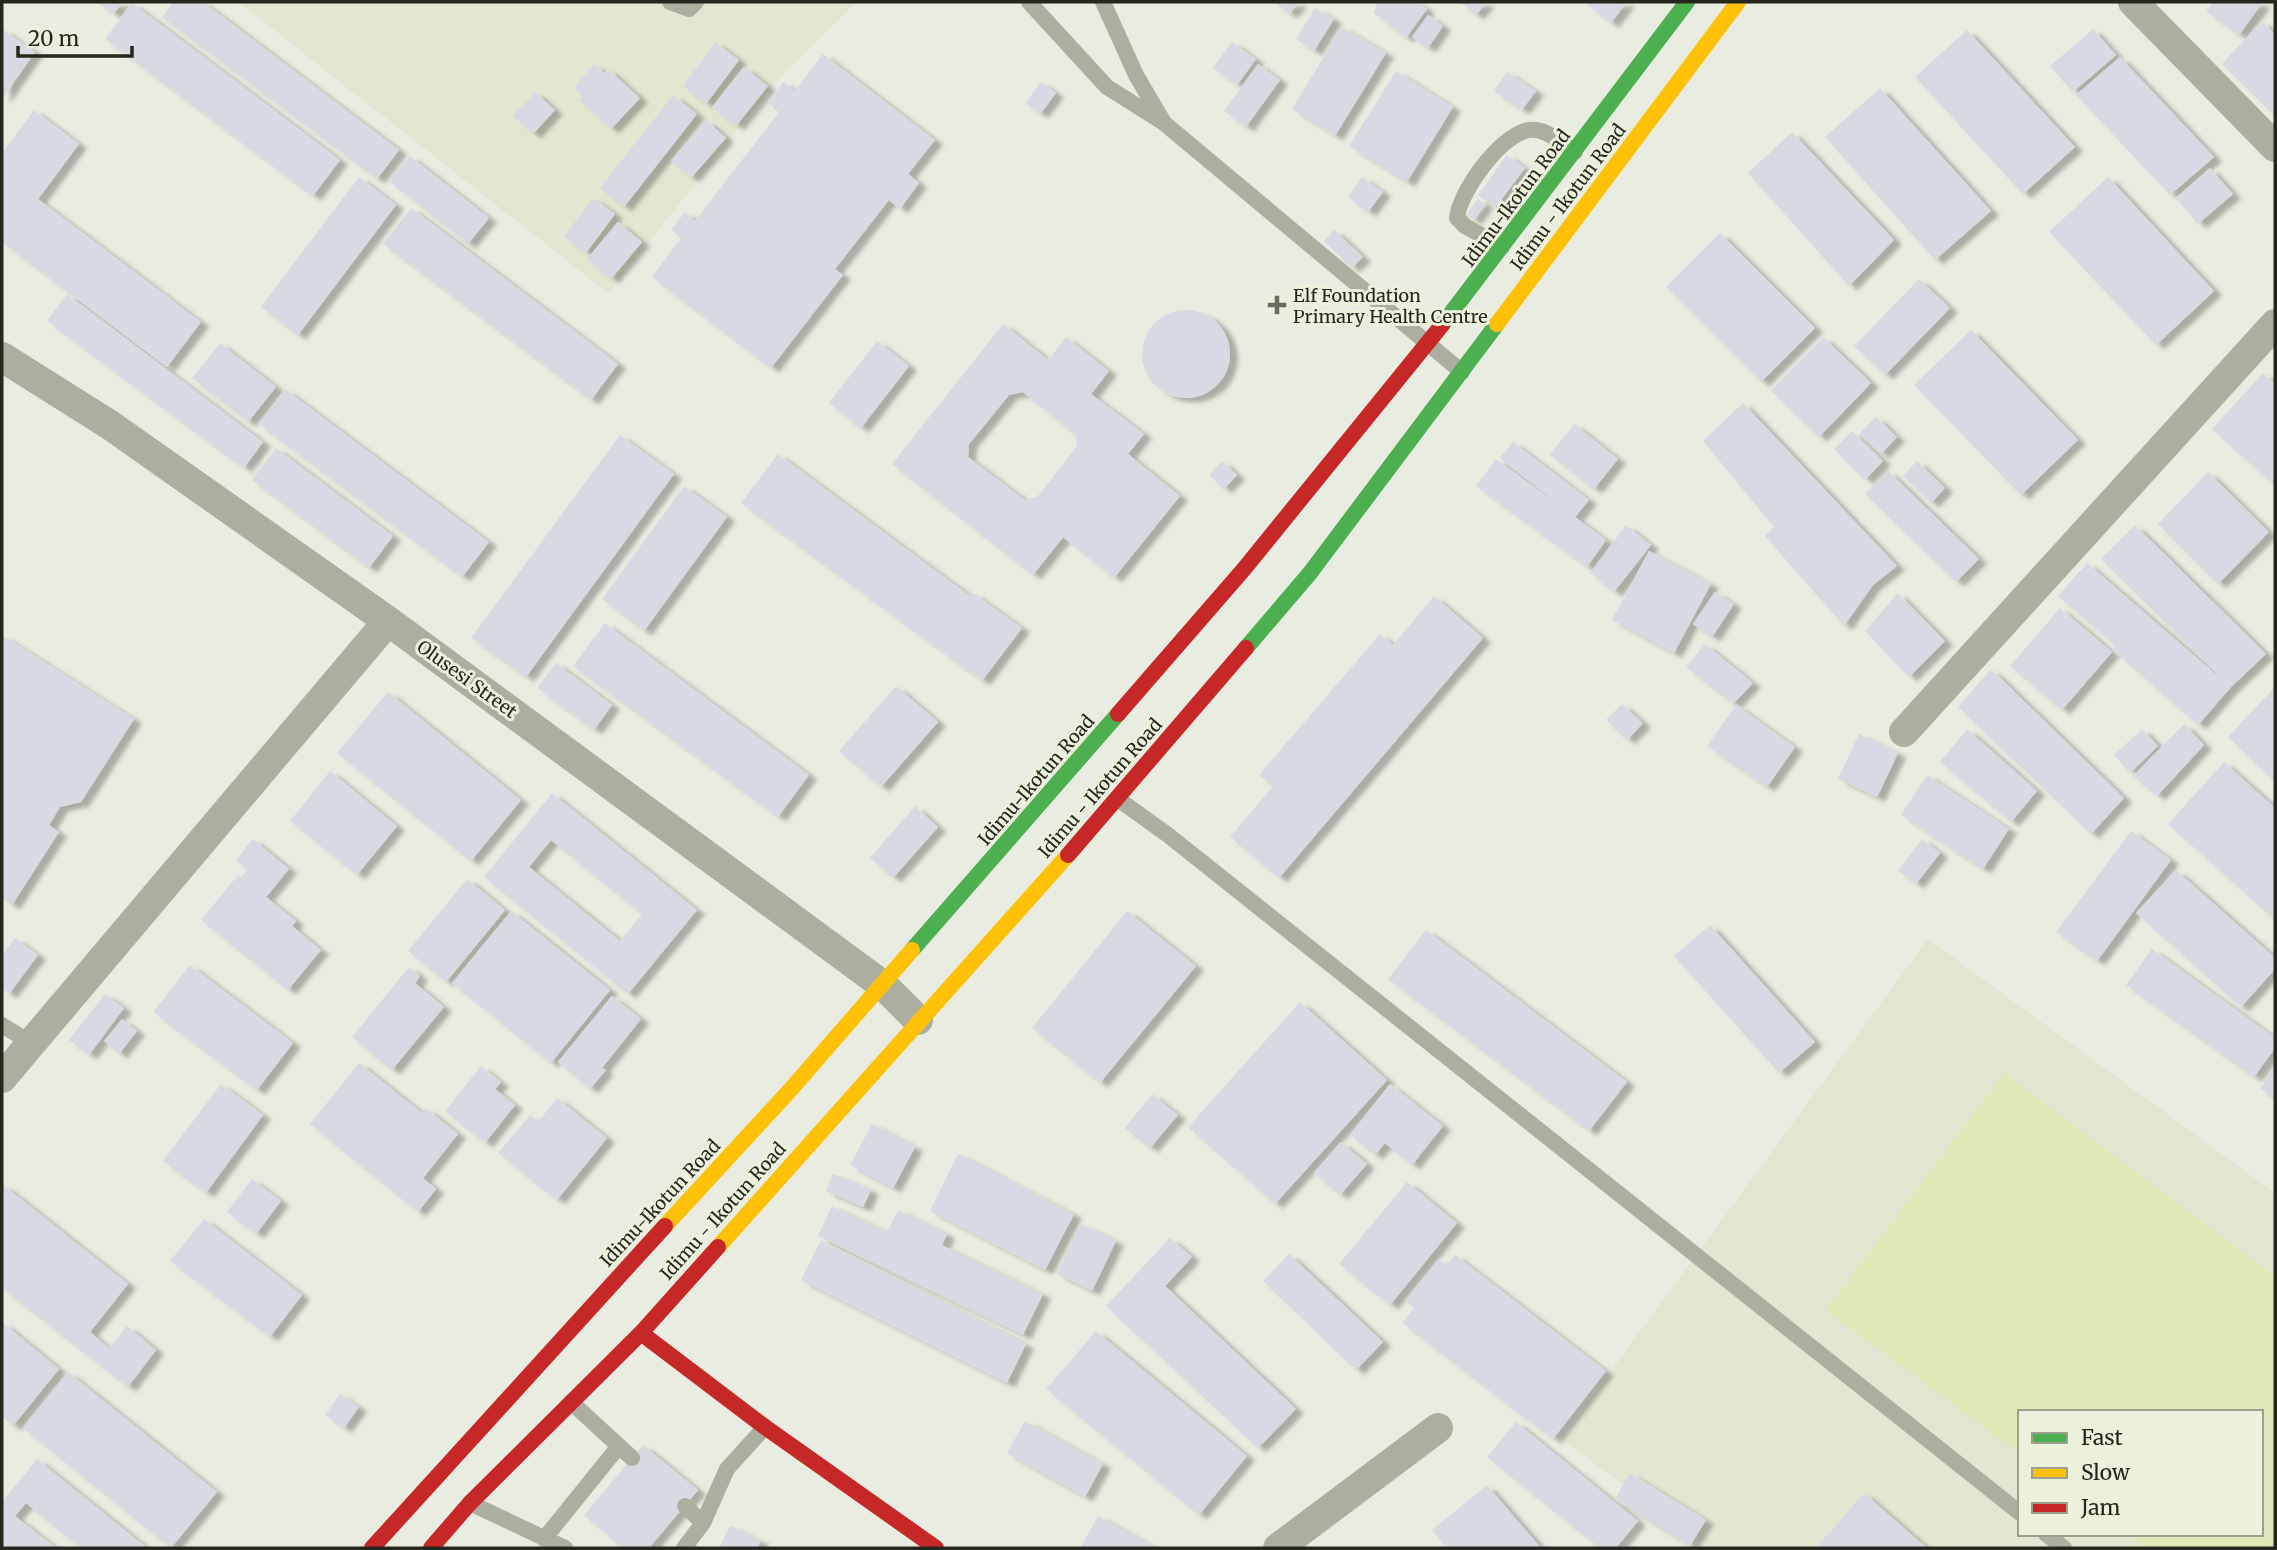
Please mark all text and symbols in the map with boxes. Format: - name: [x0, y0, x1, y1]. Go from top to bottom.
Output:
- scale bar: [18, 14, 131, 58]
- text: 20 m: [28, 25, 80, 52]
- street label: Idimu - Ikotun Road: [1505, 119, 1631, 275]
- street label: Idimu-Ikotun Road: [1457, 125, 1575, 271]
- place label: Elf Foundation Primary Health Centre: [1293, 284, 1488, 328]
- marker: Elf Foundation Primary Health Centre: [1267, 295, 1287, 315]
- street label: Olusesi Street: [412, 635, 522, 723]
- street label: Idimu-Ikotun Road: [973, 710, 1099, 850]
- street label: Idimu - Ikotun Road: [1033, 713, 1167, 862]
- street label: Idimu-Ikotun Road: [595, 1134, 725, 1271]
- street label: Idimu - Ikotun Road: [655, 1137, 791, 1285]
- legend: [2018, 1410, 2263, 1536]
- text: Fast: [2081, 1424, 2123, 1451]
- text: Slow: [2081, 1459, 2130, 1486]
- text: Jam: [2080, 1494, 2120, 1521]

